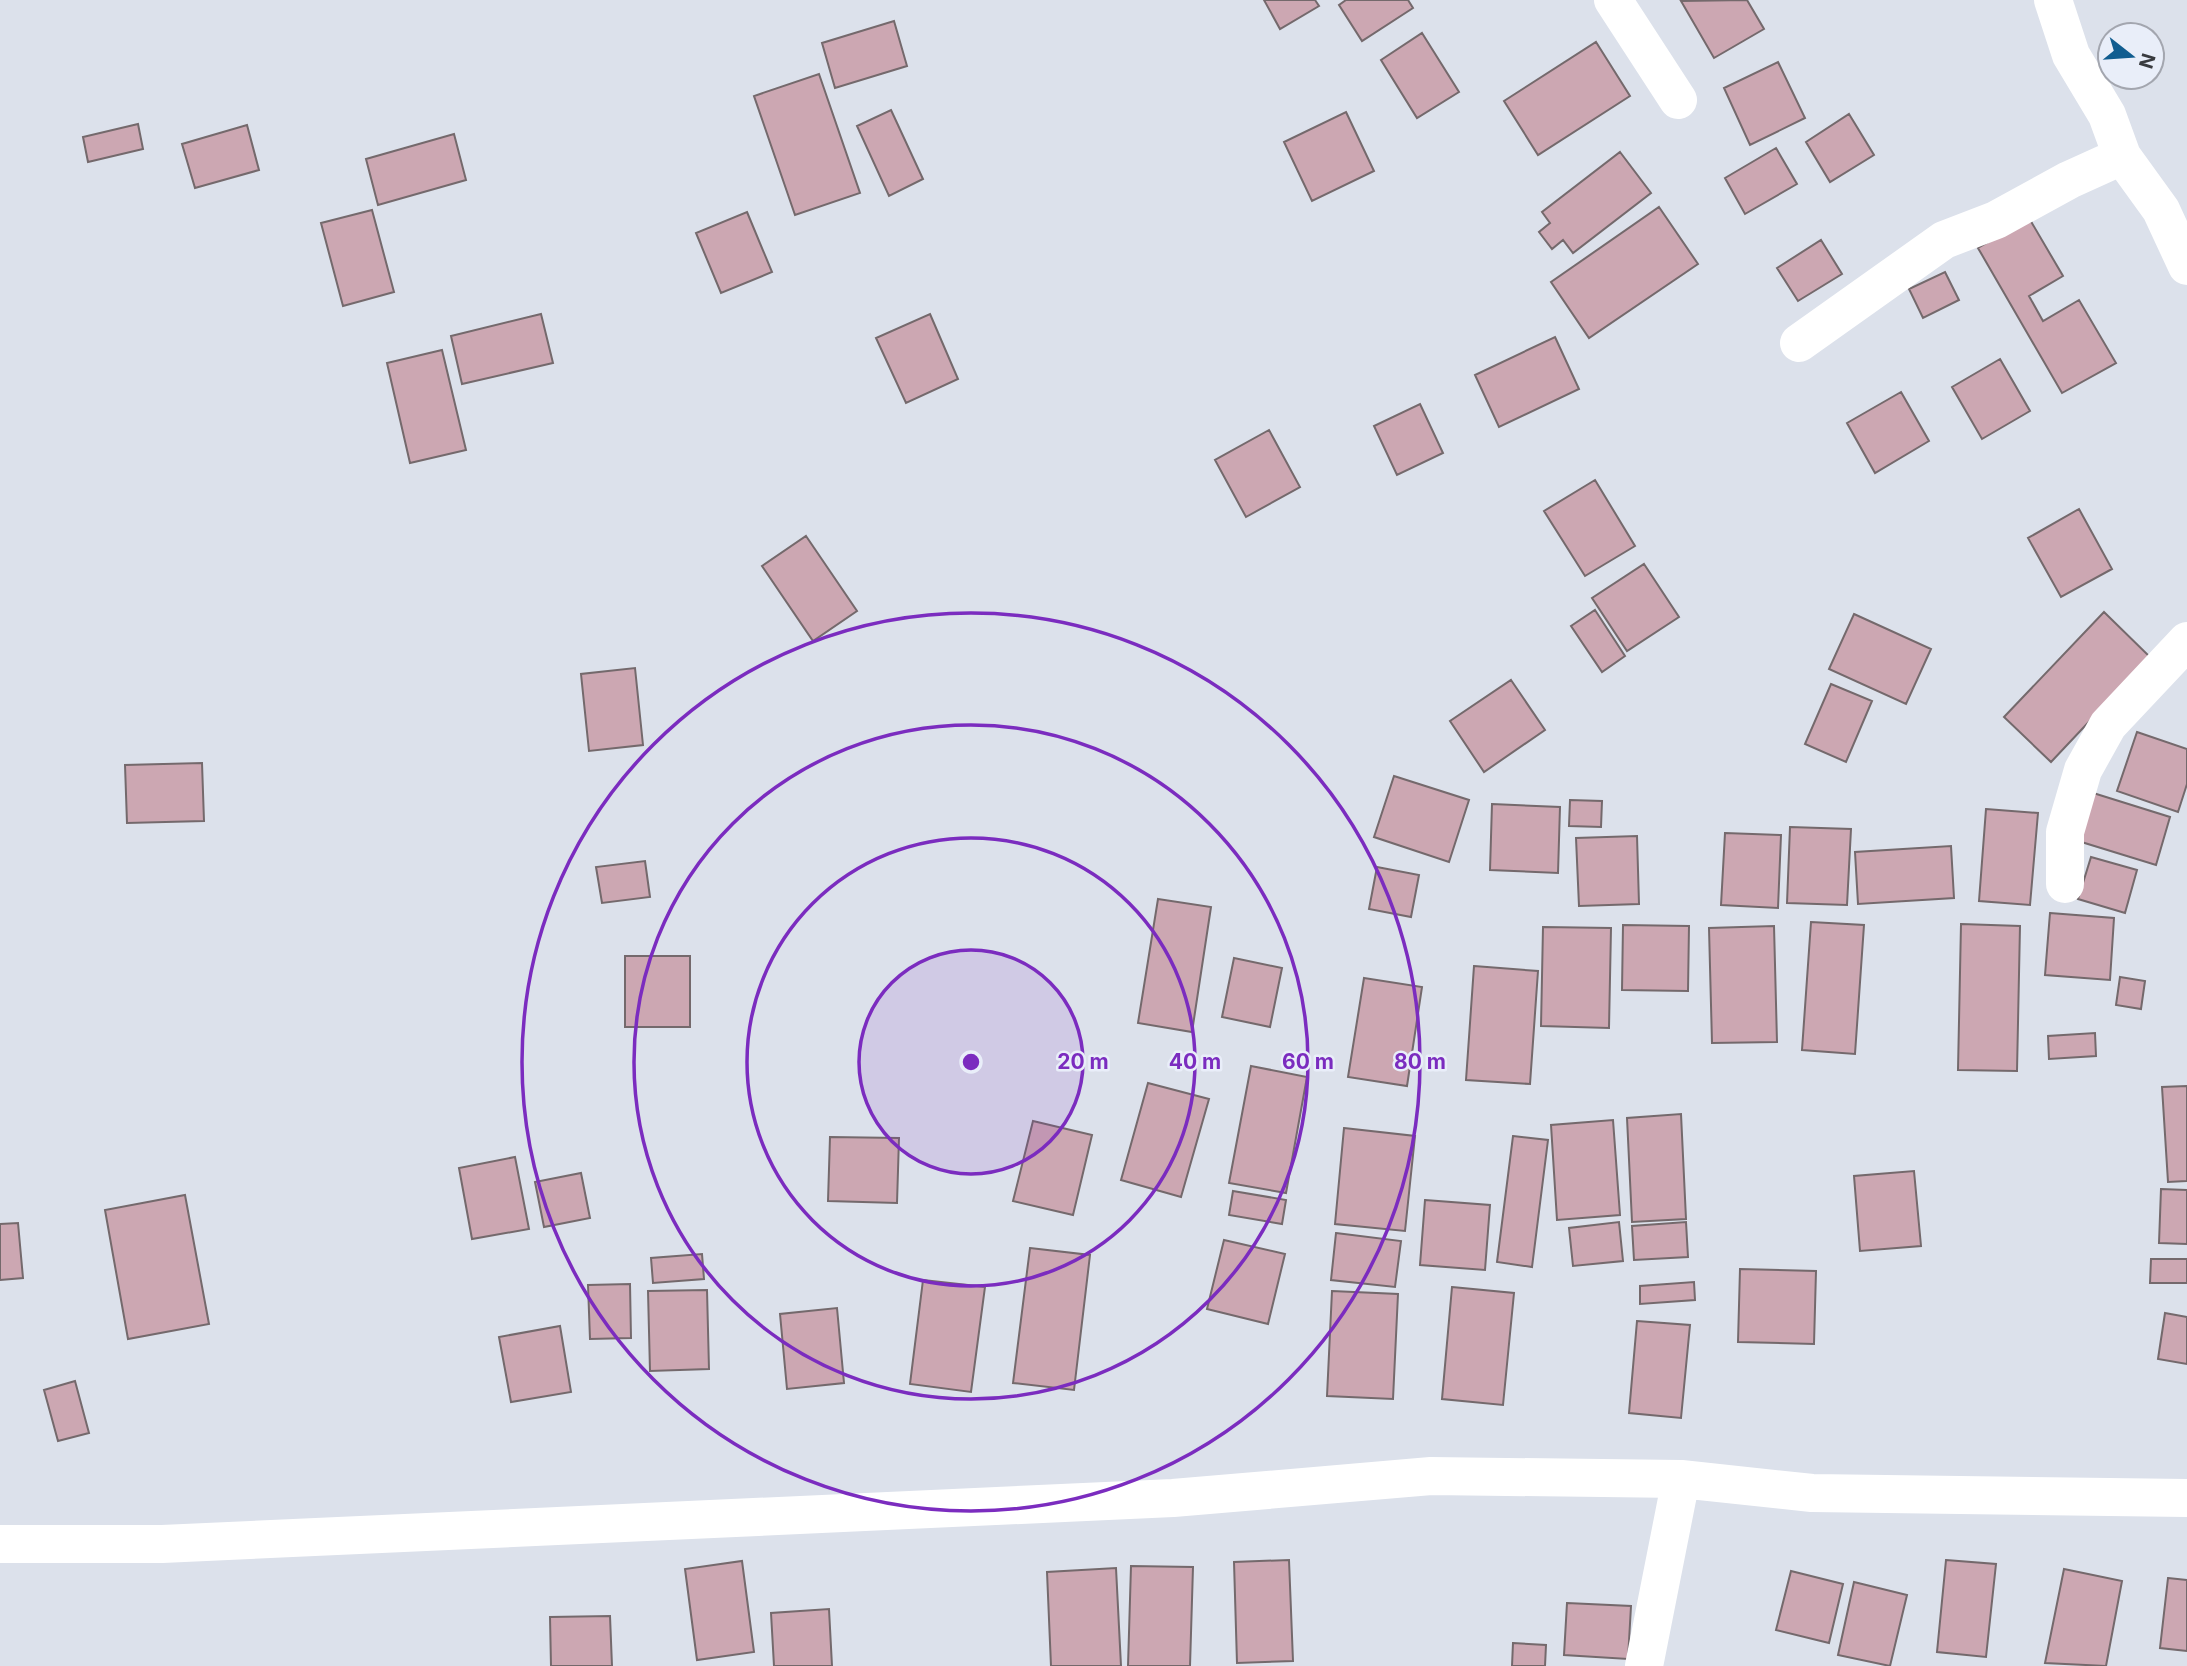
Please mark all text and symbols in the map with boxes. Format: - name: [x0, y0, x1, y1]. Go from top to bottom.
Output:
- north arrow: [2096, 21, 2166, 91]
- text: N: [2134, 51, 2160, 71]
- text: 20 m: [1057, 1049, 1109, 1074]
- text: 40 m: [1169, 1049, 1221, 1074]
- text: 60 m: [1282, 1049, 1334, 1074]
- text: 80 m: [1394, 1049, 1446, 1074]
- centre of rings: [959, 1050, 983, 1074]

